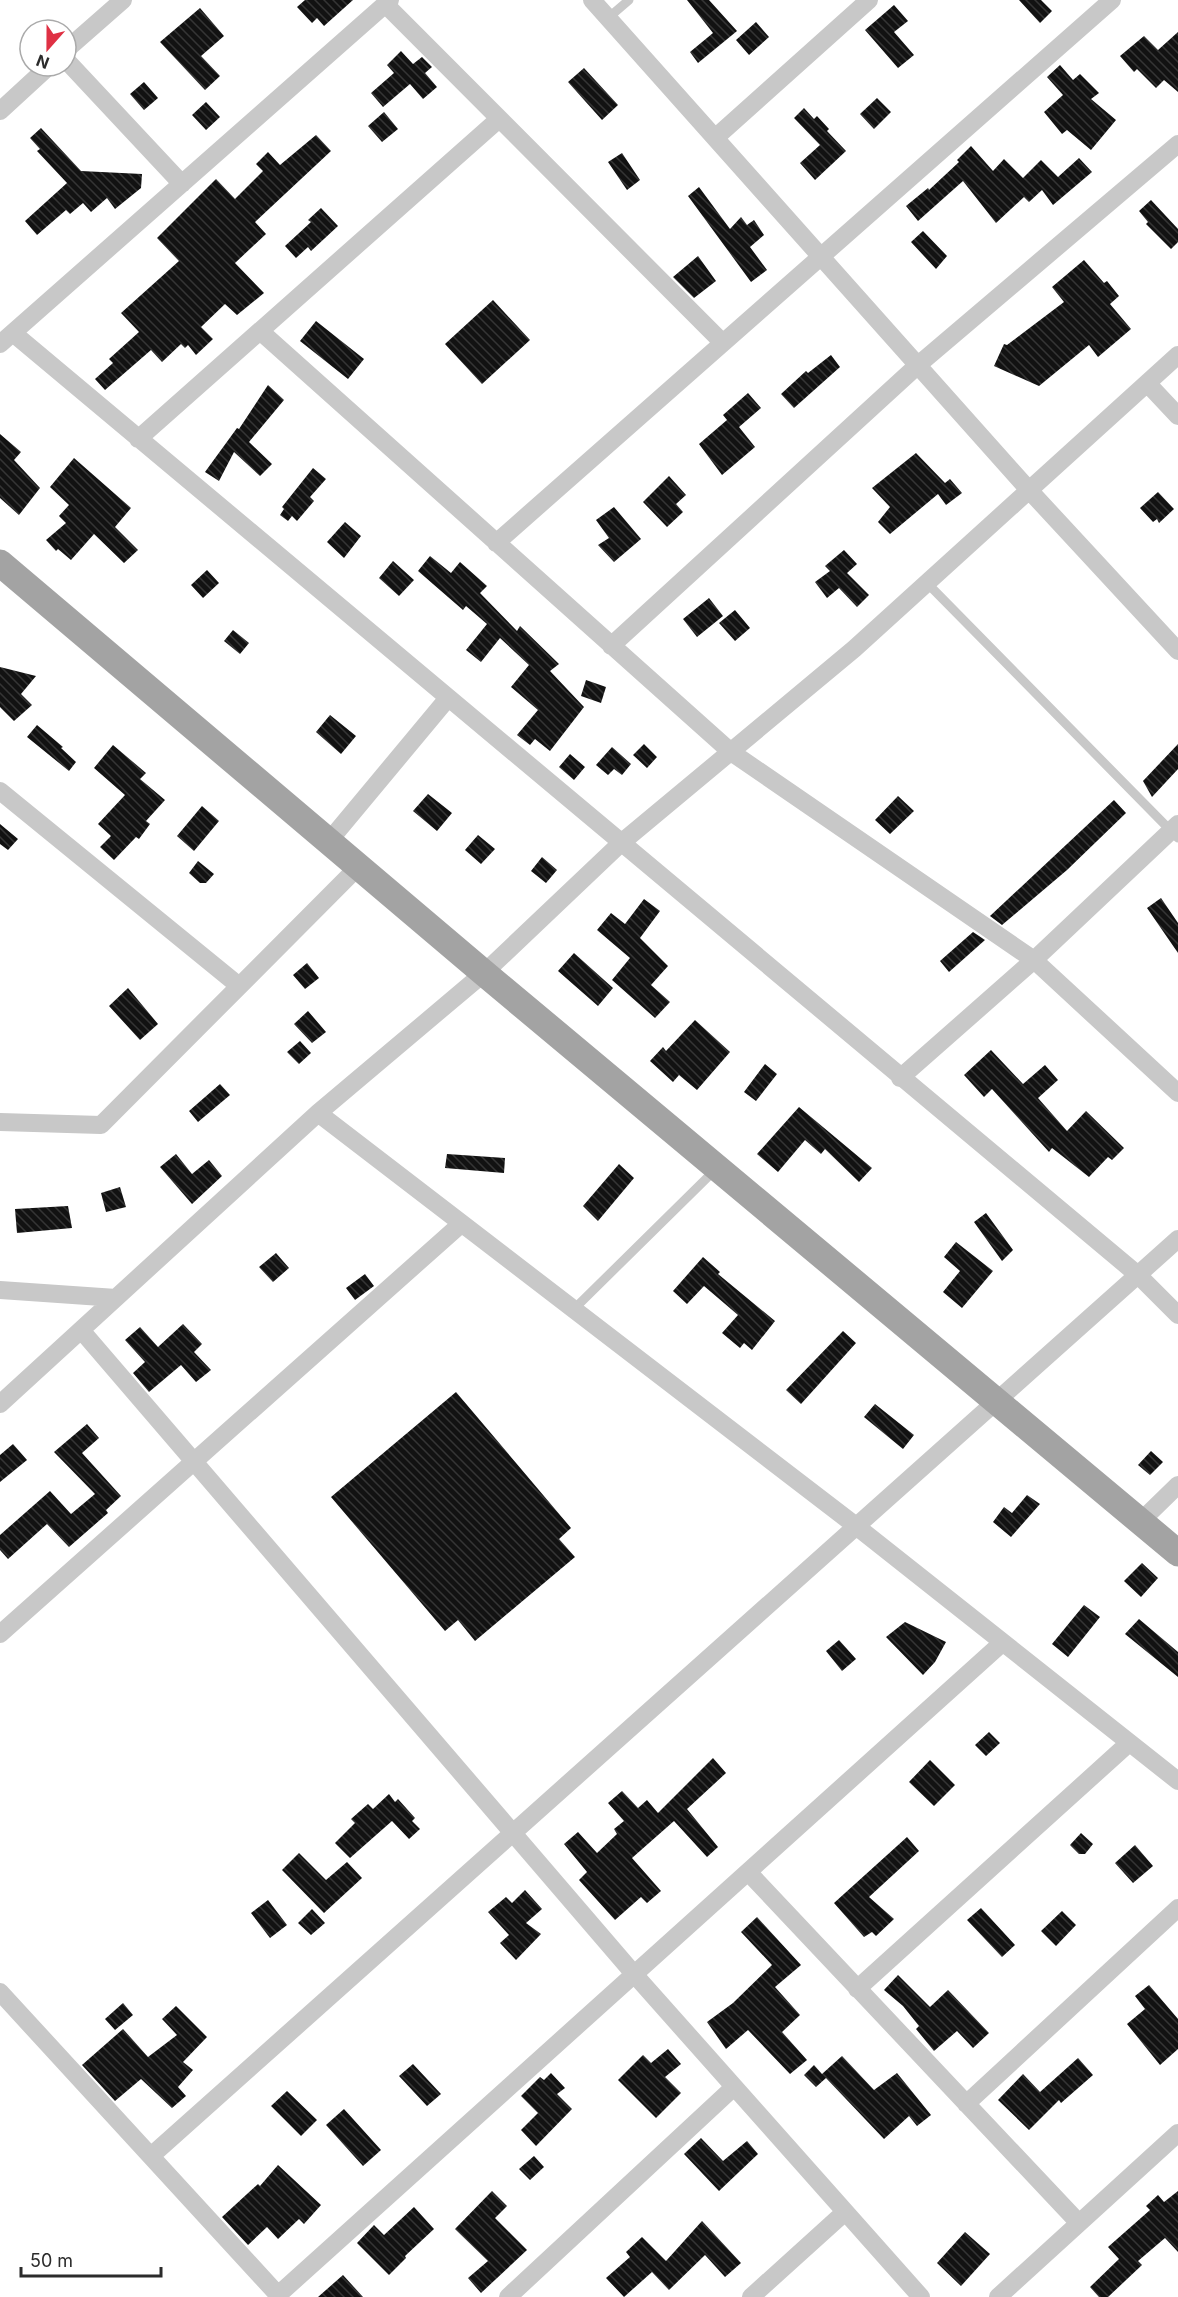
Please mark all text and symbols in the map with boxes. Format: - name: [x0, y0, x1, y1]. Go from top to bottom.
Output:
- north arrow: [18, 18, 78, 78]
- text: N: [33, 50, 52, 74]
- scale bar: [21, 2240, 160, 2278]
- text: 50 m: [30, 2250, 73, 2271]

